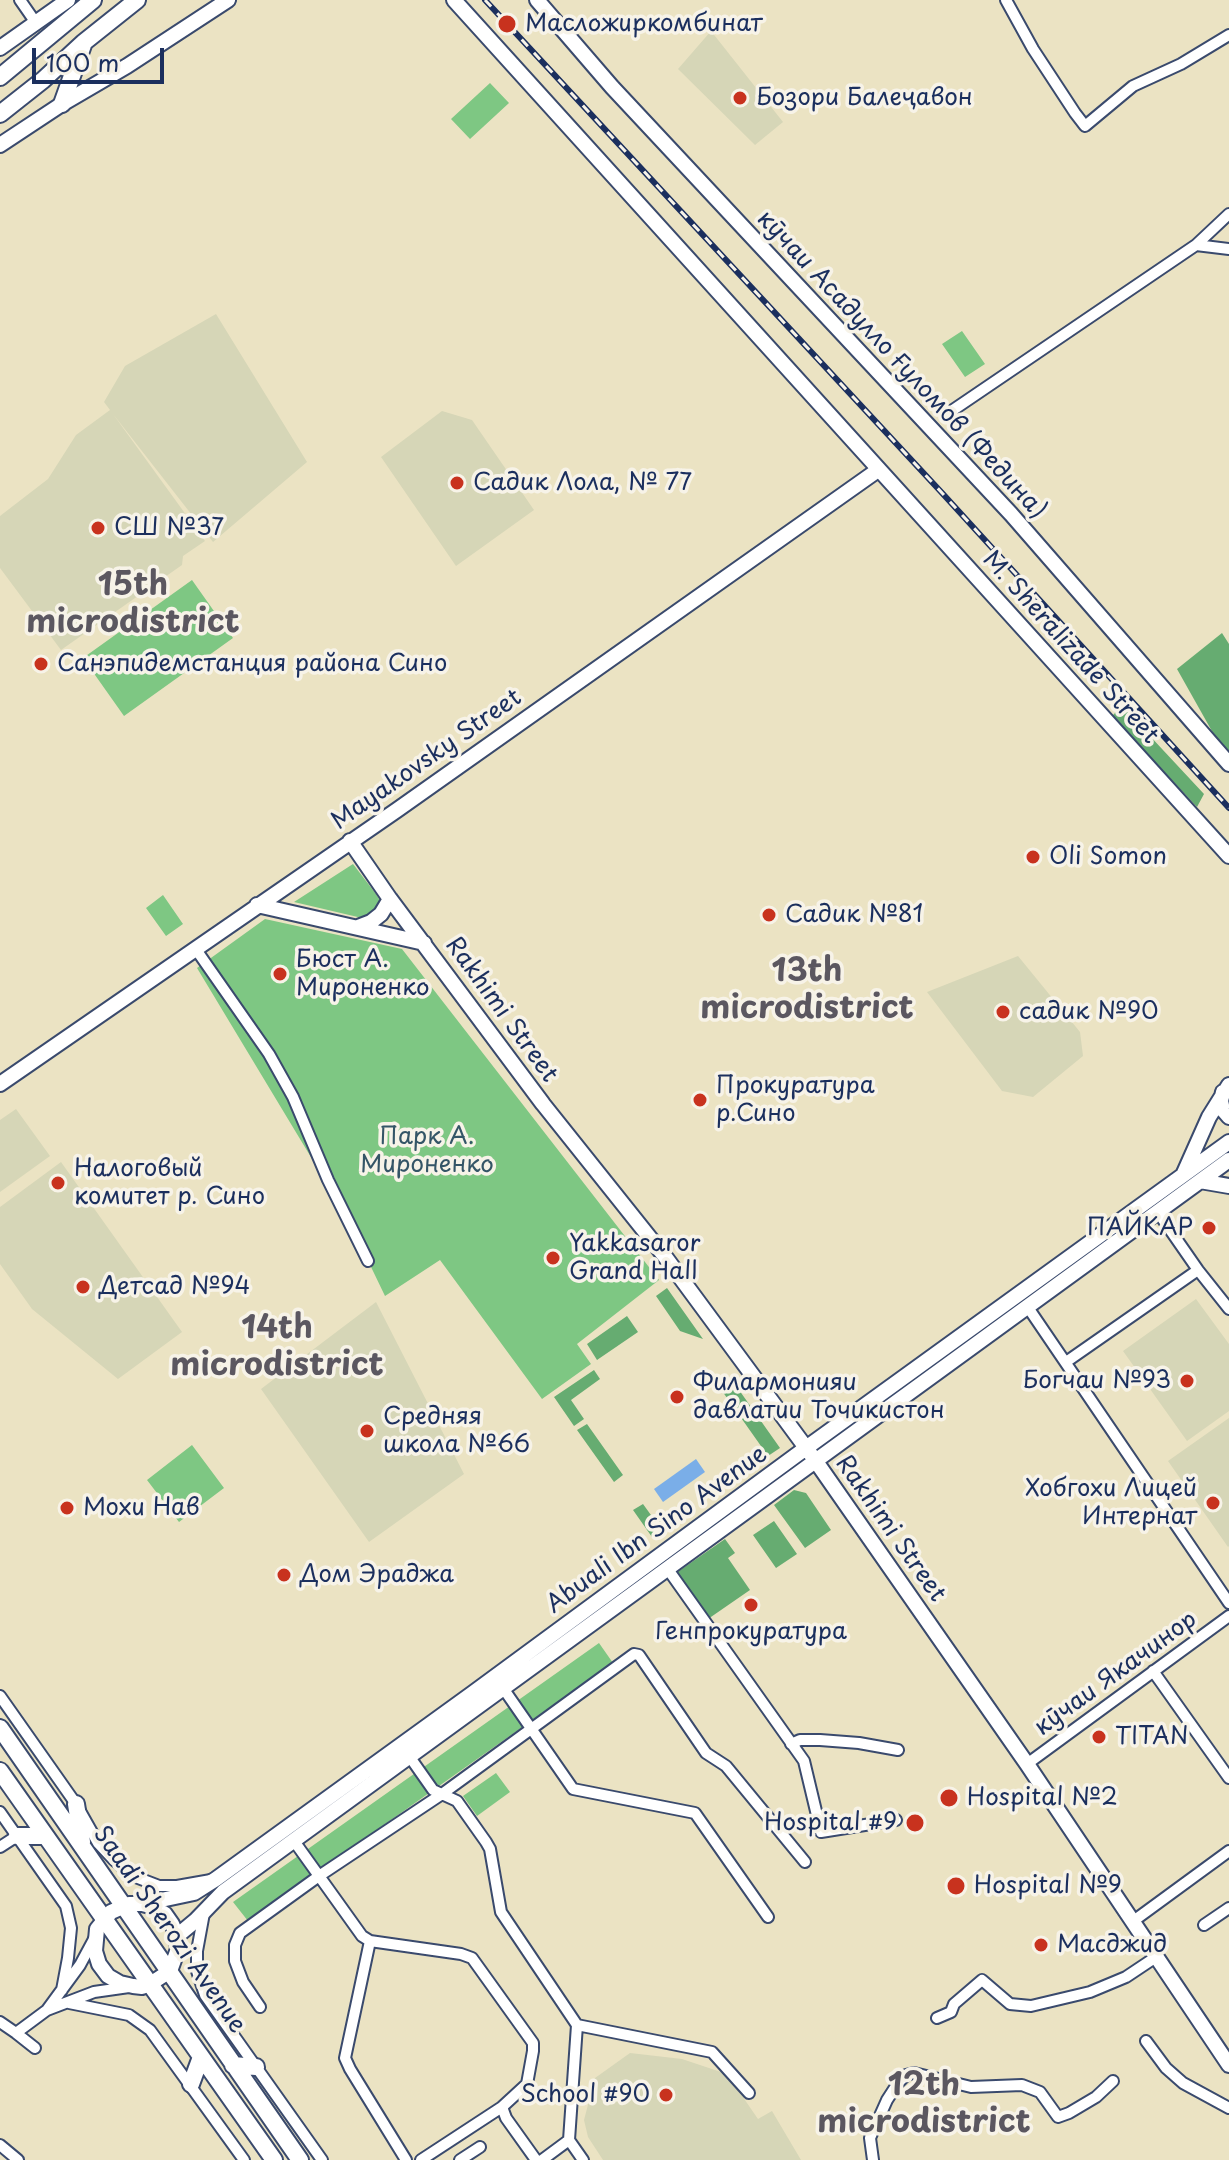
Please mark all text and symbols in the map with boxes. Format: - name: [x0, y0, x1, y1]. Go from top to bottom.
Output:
- place label: Масложиркомбинат: [525, 10, 762, 38]
- marker: Масложиркомбинат: [496, 13, 518, 35]
- scale bar: [36, 32, 168, 82]
- text: 100 m: [46, 44, 119, 80]
- place label: Бозори Балеҷавон: [756, 84, 973, 112]
- marker: Бозори Балеҷавон: [731, 89, 749, 107]
- street label: кӯчаи Асадулло Ғуломов (Федина): [750, 205, 1052, 525]
- place label: Садик Лола, № 77: [473, 469, 692, 497]
- marker: Садик Лола, № 77: [448, 474, 466, 492]
- place label: СШ №37: [114, 514, 224, 542]
- marker: СШ №37: [89, 519, 107, 537]
- street label: M. Sheralizade Street: [976, 546, 1164, 750]
- district label: 15th microdistrict: [26, 567, 240, 642]
- place label: Санэпидемстанция района Сино: [57, 650, 447, 678]
- marker: Санэпидемстанция района Сино: [32, 655, 50, 673]
- street label: Mayakovsky Street: [326, 684, 528, 836]
- place label: Oli Somon: [1049, 843, 1167, 871]
- marker: Oli Somon: [1024, 848, 1042, 866]
- place label: Садик №81: [785, 901, 923, 929]
- marker: Садик №81: [760, 906, 778, 924]
- street label: Rakhimi Street: [439, 932, 563, 1088]
- place label: Бюст А. Мироненко: [296, 946, 430, 1002]
- district label: 13th microdistrict: [700, 953, 914, 1028]
- marker: Бюст А. Мироненко: [271, 965, 289, 983]
- place label: садик №90: [1019, 998, 1158, 1026]
- marker: садик №90: [994, 1003, 1012, 1021]
- place label: Прокуратура р.Сино: [716, 1072, 875, 1128]
- marker: Прокуратура р.Сино: [691, 1091, 709, 1109]
- park label: Парк А. Мироненко: [360, 1123, 494, 1179]
- place label: Налоговый комитет р. Сино: [74, 1155, 265, 1211]
- marker: Налоговый комитет р. Сино: [49, 1174, 67, 1192]
- place label: ПАЙКАР: [1087, 1214, 1193, 1242]
- marker: ПАЙКАР: [1200, 1219, 1218, 1237]
- place label: Yakkasaror Grand Hall: [569, 1230, 700, 1286]
- marker: Yakkasaror Grand Hall: [544, 1249, 562, 1267]
- place label: Детсад №94: [99, 1273, 250, 1301]
- marker: Детсад №94: [74, 1278, 92, 1296]
- district label: 14th microdistrict: [170, 1310, 384, 1385]
- place label: Богчаи №93: [1023, 1367, 1171, 1395]
- place label: Филармонияи давлатии Точикистон: [693, 1369, 945, 1425]
- marker: Богчаи №93: [1178, 1372, 1196, 1390]
- marker: Филармонияи давлатии Точикистон: [668, 1388, 686, 1406]
- place label: Средняя школа №66: [383, 1403, 530, 1459]
- marker: Средняя школа №66: [358, 1422, 376, 1440]
- street label: Abuali Ibn Sino Avenue: [541, 1440, 773, 1620]
- street label: Rakhimi Street: [829, 1450, 951, 1608]
- place label: Хобгохи Лицей Интернат: [1025, 1475, 1197, 1531]
- place label: Мохи Нав: [83, 1494, 200, 1522]
- marker: Хобгохи Лицей Интернат: [1204, 1494, 1222, 1512]
- marker: Мохи Нав: [58, 1499, 76, 1517]
- place label: Дом Эраджа: [300, 1561, 454, 1589]
- marker: Дом Эраджа: [275, 1566, 293, 1584]
- marker: Генпрокуратура: [742, 1596, 760, 1614]
- street label: кӯчаи Якачинор: [1029, 1605, 1203, 1743]
- place label: Генпрокуратура: [655, 1618, 847, 1646]
- place label: TITAN: [1115, 1723, 1188, 1751]
- marker: TITAN: [1090, 1728, 1108, 1746]
- place label: Hospital №2: [967, 1784, 1118, 1812]
- marker: Hospital №2: [938, 1787, 960, 1809]
- place label: Hospital #9: [764, 1809, 897, 1837]
- marker: Hospital #9: [904, 1812, 926, 1834]
- street label: Saadi Sherozi Avenue: [87, 1821, 251, 2039]
- place label: Hospital №9: [974, 1872, 1122, 1900]
- marker: Hospital №9: [945, 1875, 967, 1897]
- place label: Масджид: [1057, 1931, 1167, 1959]
- marker: Масджид: [1032, 1936, 1050, 1954]
- district label: 12th microdistrict: [817, 2067, 1031, 2142]
- place label: School #90: [521, 2081, 650, 2109]
- marker: School #90: [657, 2086, 675, 2104]

